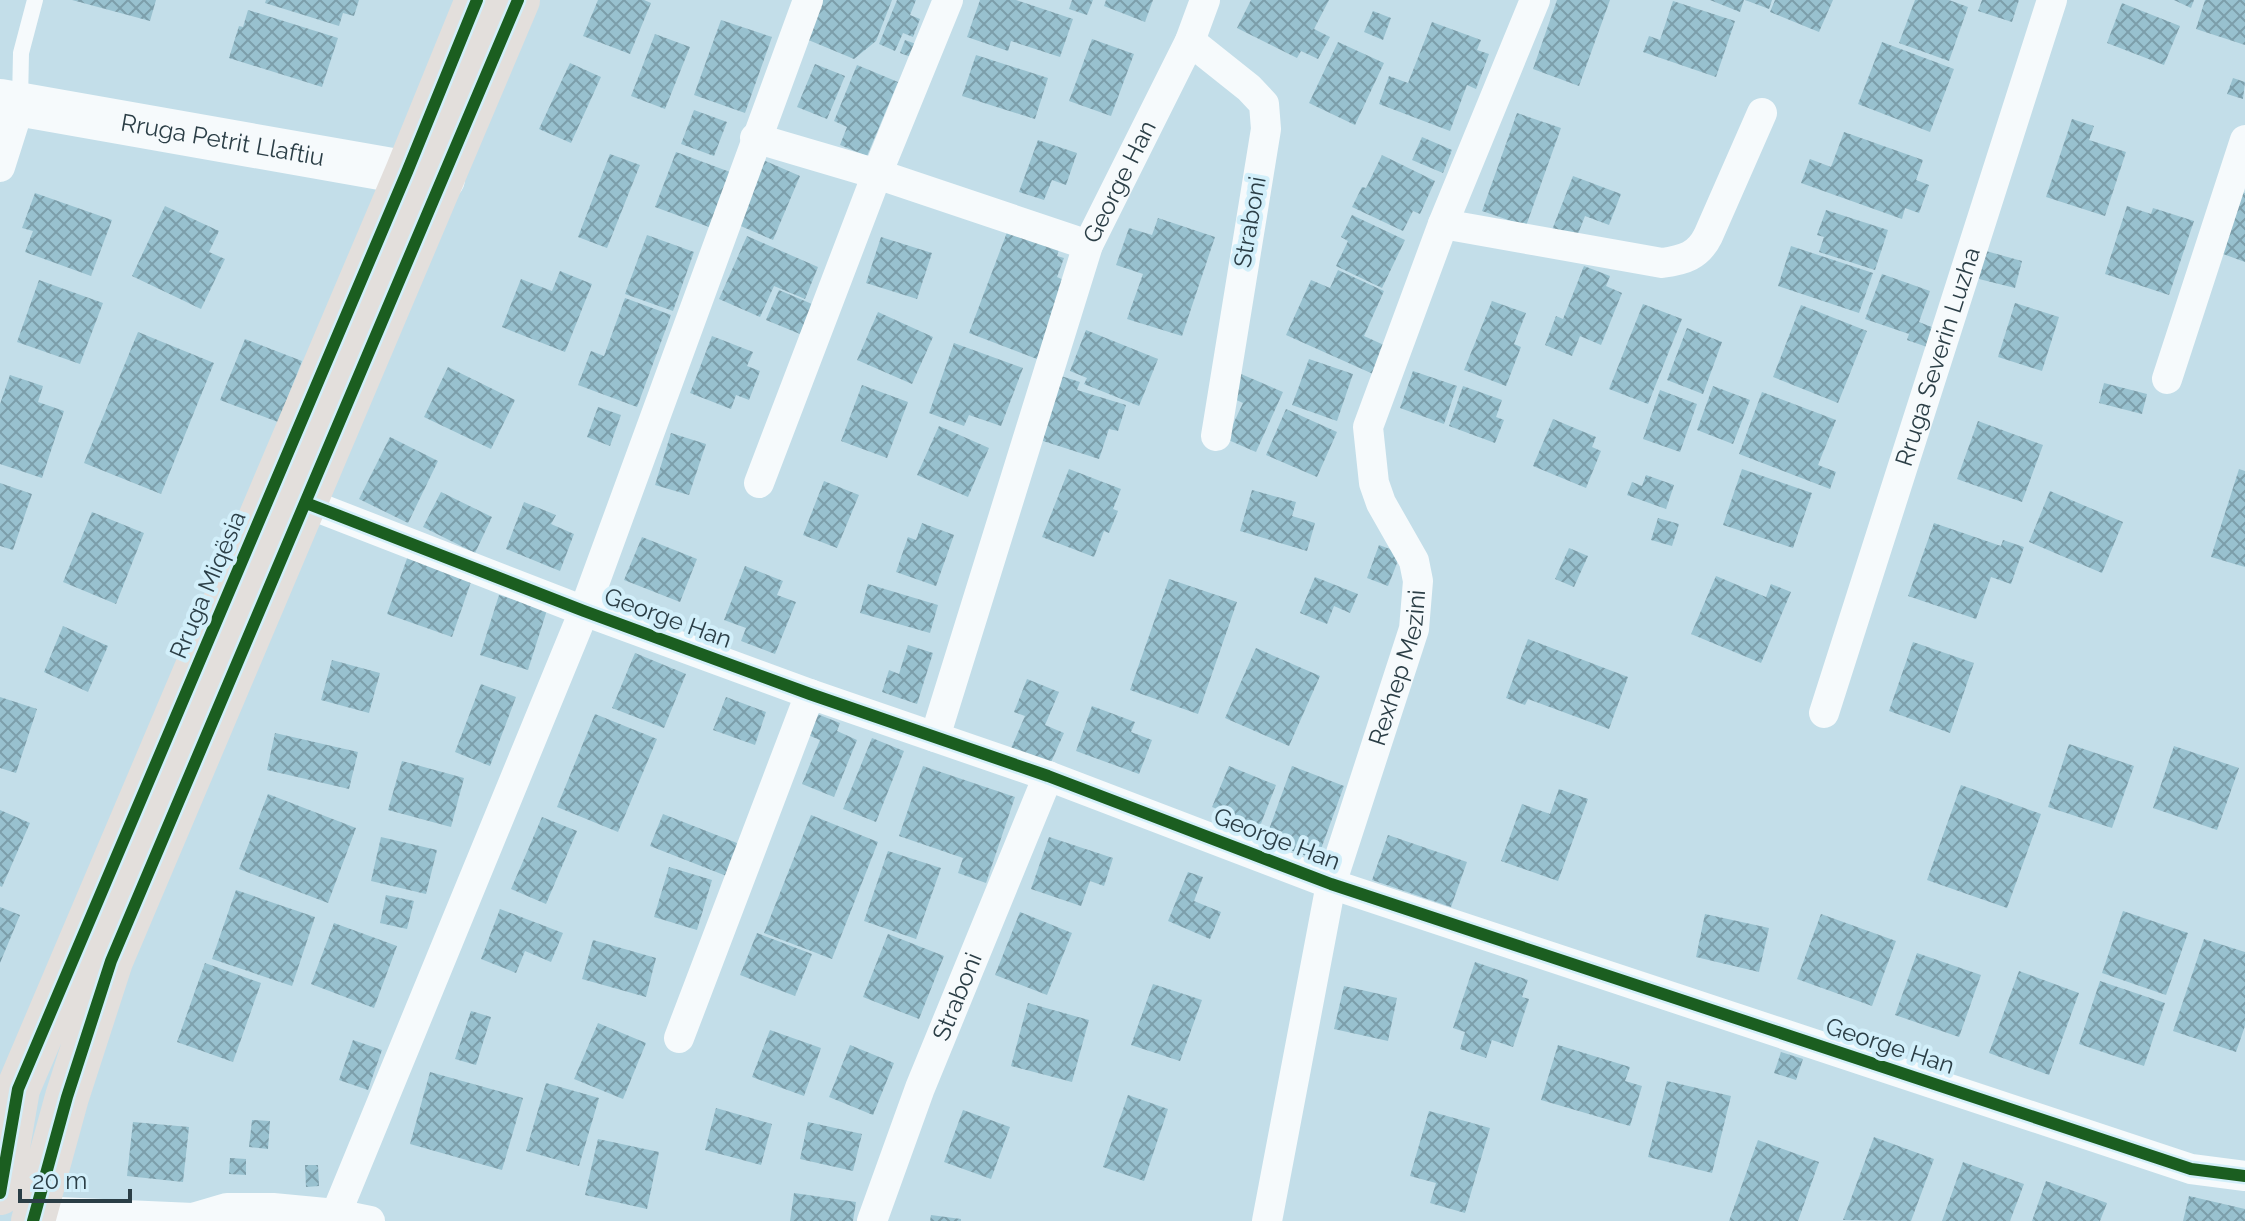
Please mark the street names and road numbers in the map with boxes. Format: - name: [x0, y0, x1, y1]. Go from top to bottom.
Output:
- street label: Rruga Petrit Llaftiu: [119, 108, 327, 172]
- street label: George Han: [1076, 115, 1162, 248]
- street label: Straboni: [1227, 174, 1272, 270]
- street label: Rruga Severin Luzha: [1889, 244, 1986, 470]
- street label: Rruga Miqësia: [163, 507, 252, 663]
- street label: George Han: [601, 581, 736, 654]
- street label: Rexhep Mezini: [1362, 589, 1431, 749]
- street label: George Han: [1210, 801, 1345, 876]
- street label: Straboni: [926, 948, 988, 1045]
- street label: George Han: [1822, 1011, 1958, 1080]

